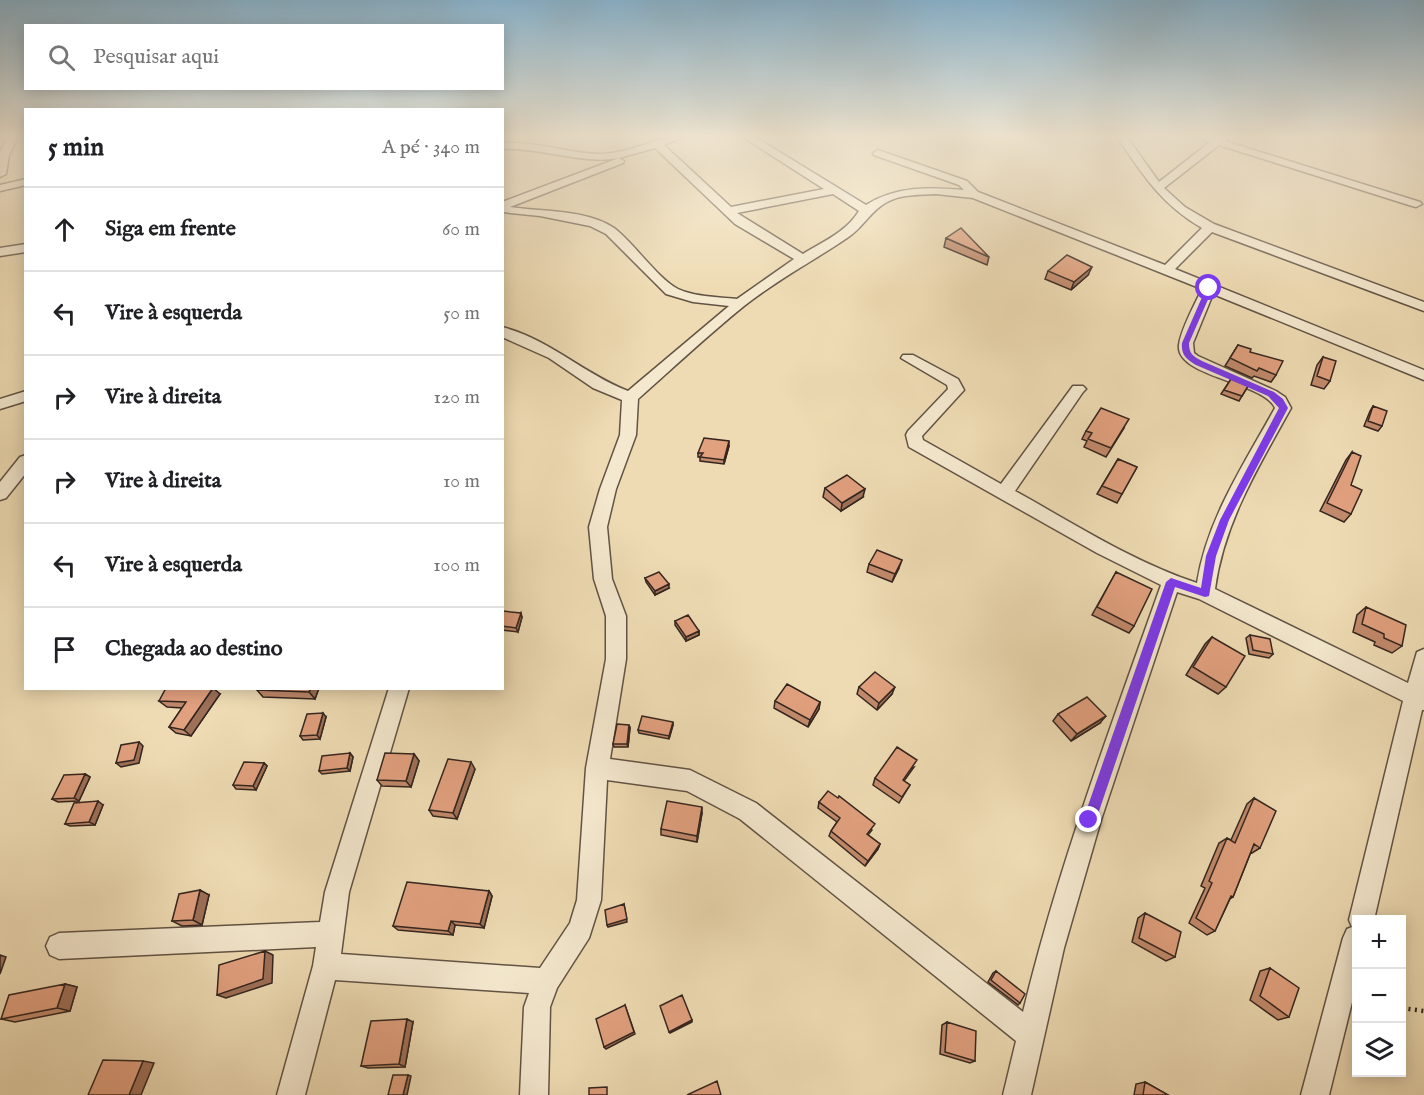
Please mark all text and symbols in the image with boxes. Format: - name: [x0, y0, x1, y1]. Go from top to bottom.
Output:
- search box: [24, 24, 504, 90]
- icon: search: [45, 41, 78, 74]
- text: Pesquisar aqui: [93, 43, 219, 71]
- text: 5 min: [48, 131, 104, 164]
- text: A pé · 340 m: [382, 135, 480, 160]
- icon: ahead: [48, 213, 81, 246]
- text: Siga em frente: [105, 215, 236, 243]
- text: 60 m: [442, 217, 480, 242]
- route start: [1195, 274, 1221, 300]
- icon: left: [48, 297, 81, 330]
- text: Vire à esquerda: [105, 299, 242, 327]
- text: 50 m: [443, 301, 480, 326]
- icon: right: [48, 381, 81, 414]
- text: Vire à direita: [105, 383, 221, 411]
- text: 120 m: [434, 385, 480, 410]
- icon: right: [48, 465, 81, 498]
- text: Vire à direita: [105, 467, 221, 495]
- text: 10 m: [443, 469, 480, 494]
- icon: left: [48, 549, 81, 582]
- text: Vire à esquerda: [105, 551, 242, 579]
- text: 100 m: [433, 553, 480, 578]
- icon: arrive: [48, 633, 81, 666]
- text: Chegada ao destino: [105, 635, 283, 663]
- route end: [1075, 806, 1101, 832]
- map controls: [1352, 915, 1406, 1077]
- button: +: [1352, 915, 1406, 969]
- button: −: [1352, 969, 1406, 1023]
- button: layers: [1352, 1023, 1406, 1077]

